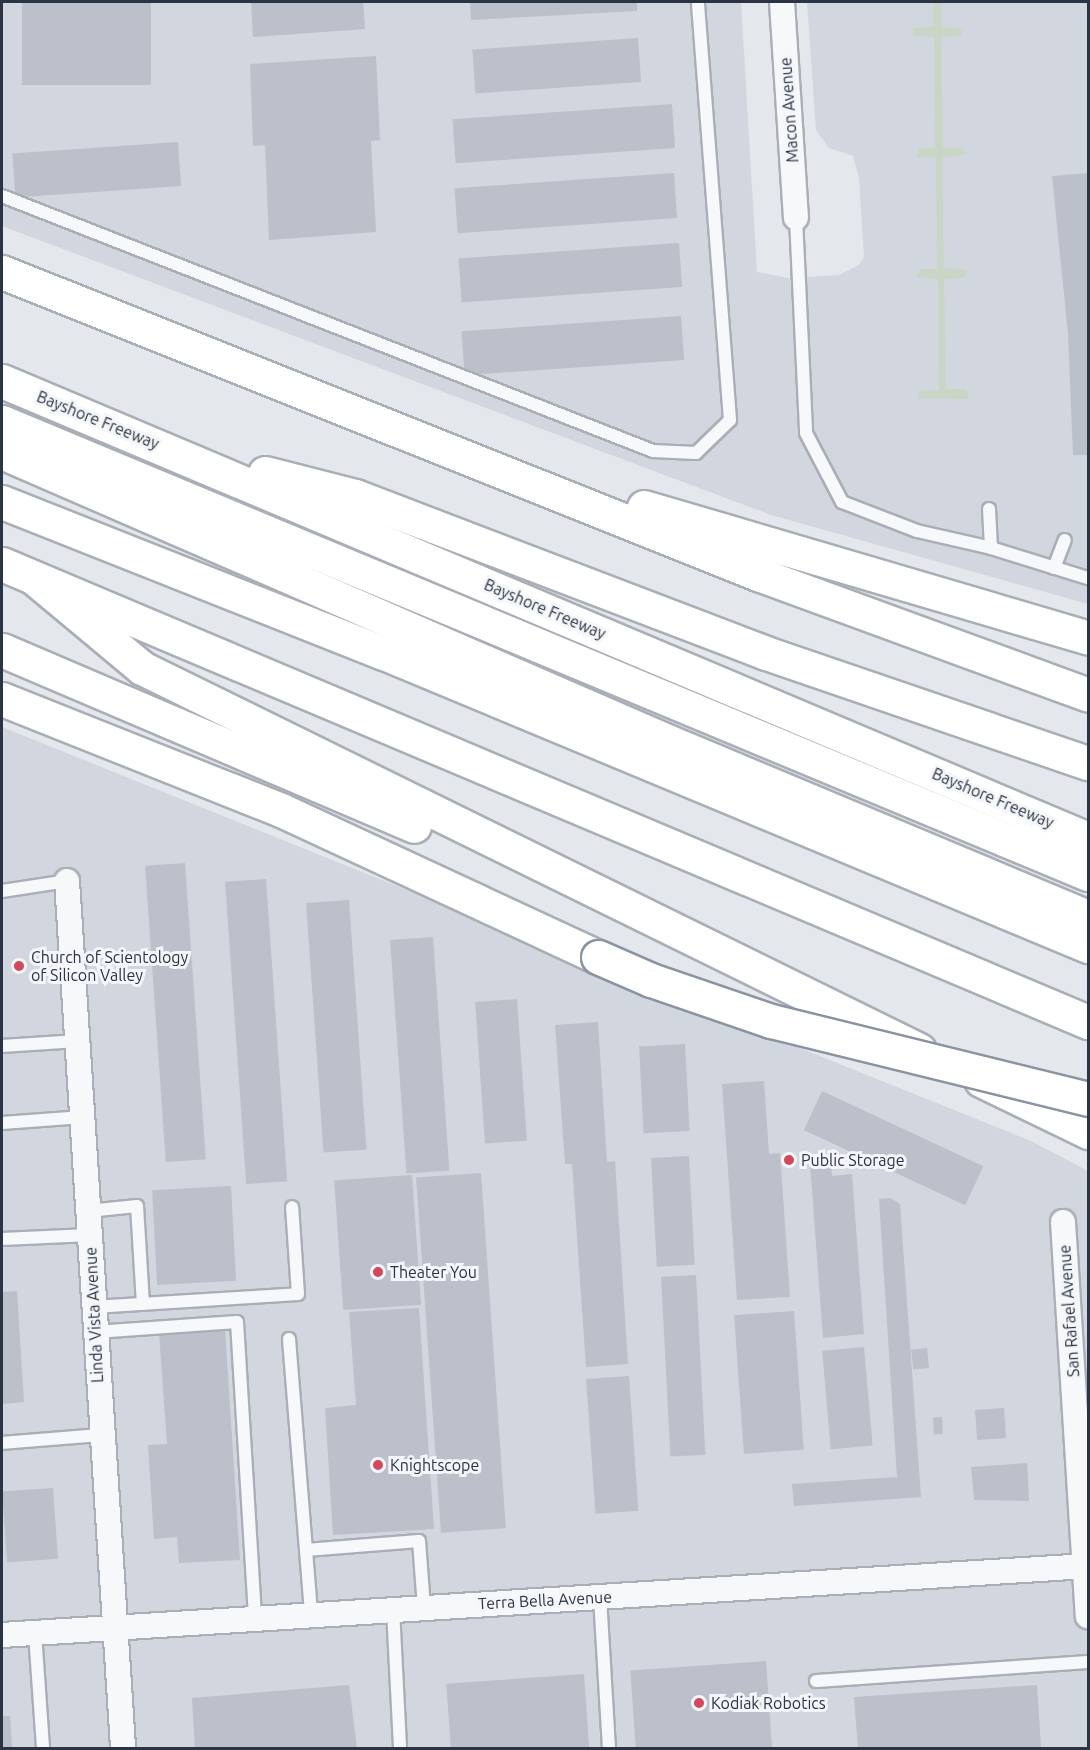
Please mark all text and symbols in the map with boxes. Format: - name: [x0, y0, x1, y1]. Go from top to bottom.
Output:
- street label: Macon Avenue: [776, 57, 802, 163]
- street label: Bayshore Freeway: [34, 387, 162, 453]
- street label: Bayshore Freeway: [481, 575, 609, 643]
- street label: Bayshore Freeway: [929, 764, 1057, 832]
- place label: Church of Scientology of Silicon Valley: [31, 947, 188, 985]
- marker: Church of Scientology of Silicon Valley: [12, 959, 26, 973]
- place label: Public Storage: [801, 1150, 905, 1170]
- marker: Public Storage: [782, 1153, 796, 1167]
- street label: San Rafael Avenue: [1055, 1244, 1083, 1378]
- street label: Linda Vista Avenue: [81, 1247, 107, 1383]
- place label: Theater You: [390, 1262, 477, 1282]
- marker: Theater You: [371, 1265, 385, 1279]
- place label: Knightscope: [390, 1455, 479, 1475]
- marker: Knightscope: [371, 1458, 385, 1472]
- street label: Terra Bella Avenue: [478, 1587, 612, 1613]
- place label: Kodiak Robotics: [711, 1693, 826, 1713]
- marker: Kodiak Robotics: [692, 1696, 706, 1710]

